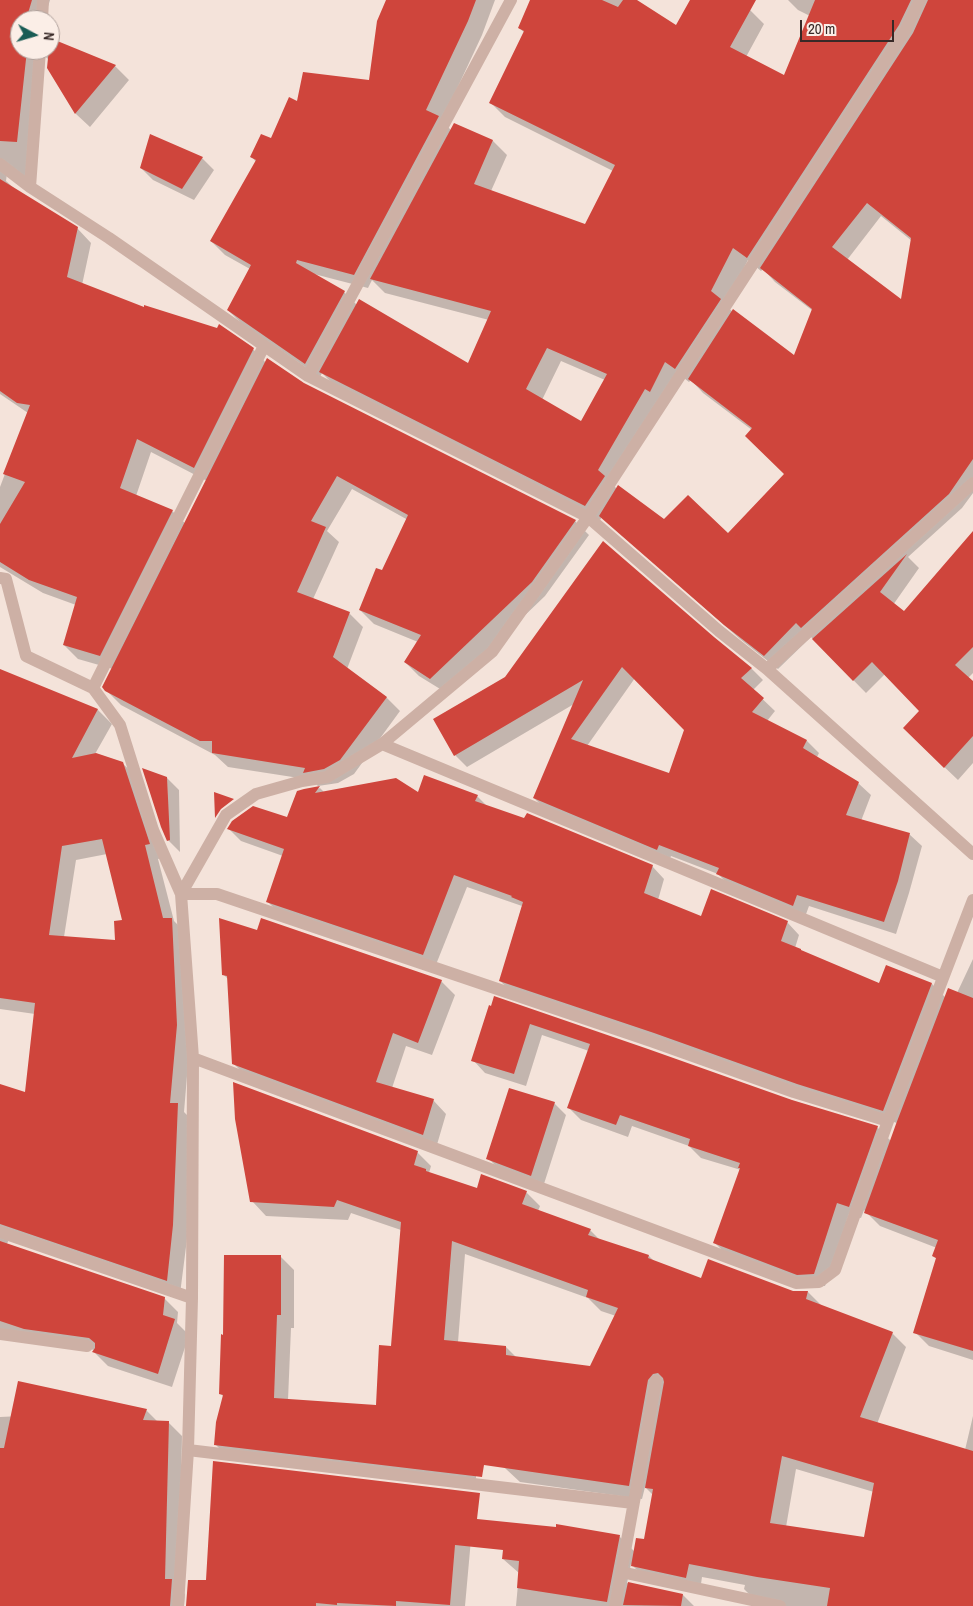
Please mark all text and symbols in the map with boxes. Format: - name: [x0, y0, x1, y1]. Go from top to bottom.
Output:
- north arrow: [10, 10, 60, 60]
- scale bar: [803, 10, 897, 42]
- text: 20 m: [808, 18, 835, 39]
- text: N: [40, 31, 58, 42]

